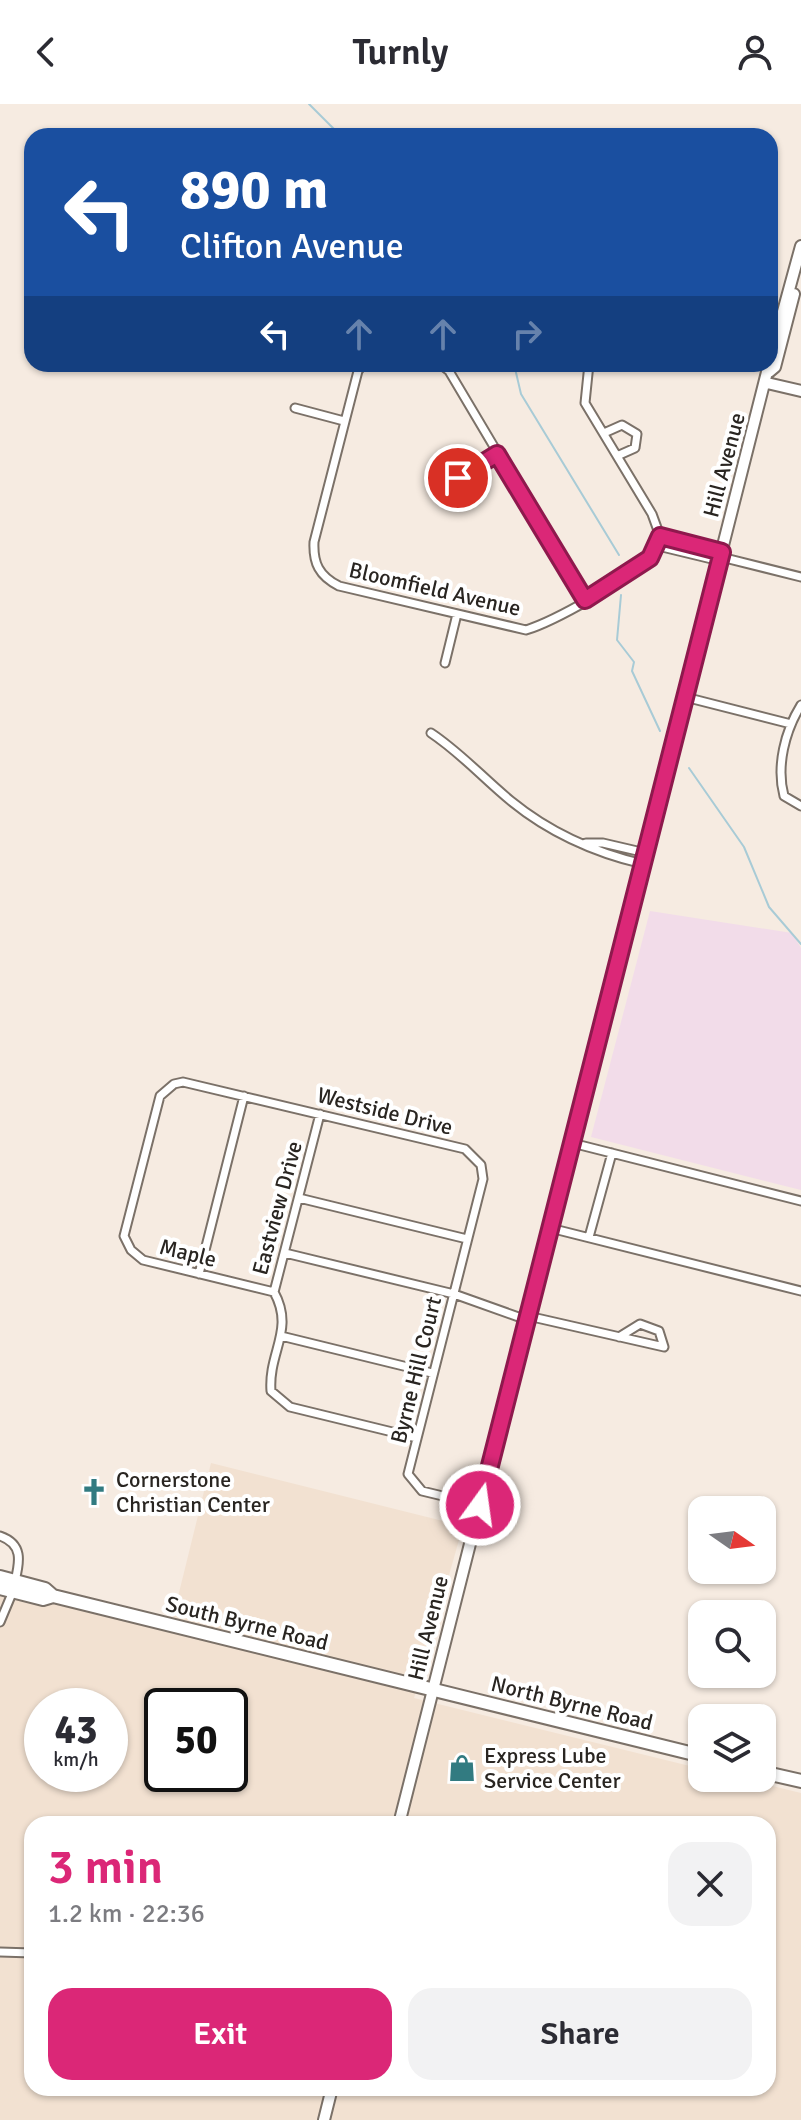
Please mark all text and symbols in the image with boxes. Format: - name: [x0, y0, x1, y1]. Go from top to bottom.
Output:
- icon: back: [24, 30, 68, 74]
- text: Turnly: [352, 30, 449, 75]
- icon: person: [733, 30, 777, 74]
- text: 890 m: [180, 155, 328, 224]
- icon: left: [48, 160, 152, 264]
- text: Clifton Avenue: [180, 224, 404, 269]
- icon: left: [253, 312, 297, 356]
- icon: ahead: [337, 312, 381, 356]
- icon: ahead: [421, 312, 465, 356]
- icon: right: [505, 312, 549, 356]
- street label: Hill Avenue: [697, 410, 751, 520]
- pin: [424, 444, 492, 512]
- icon: arrive: [436, 456, 480, 500]
- street label: Bloomfield Avenue: [347, 556, 523, 622]
- street label: Westside Drive: [315, 1081, 455, 1141]
- street label: Eastview Drive: [246, 1138, 308, 1278]
- street label: Maple: [157, 1233, 219, 1273]
- street label: Byrne Hill Court: [385, 1293, 447, 1446]
- position arrow: [438, 1463, 522, 1547]
- place label: Cornerstone Christian Center: [116, 1466, 270, 1518]
- church icon: Cornerstone Christian Center: [79, 1477, 109, 1507]
- north arrow: [688, 1496, 776, 1584]
- map controls: [688, 1496, 776, 1792]
- street label: Hill Avenue: [402, 1573, 454, 1683]
- street label: South Byrne Road: [163, 1590, 331, 1656]
- button: search: [688, 1600, 776, 1688]
- street label: North Byrne Road: [488, 1670, 656, 1736]
- speed limit sign: 50: [144, 1688, 248, 1792]
- button: layers: [688, 1704, 776, 1792]
- text: 43: [54, 1705, 98, 1755]
- place label: Express Lube Service Center: [484, 1742, 621, 1794]
- text: km/h: [53, 1747, 99, 1772]
- shop icon: Express Lube Service Center: [447, 1753, 477, 1783]
- text: 3 min: [48, 1838, 163, 1897]
- button: close: [668, 1842, 752, 1926]
- text: 1.2 km · 22:36: [48, 1898, 205, 1930]
- button: Exit: [48, 1988, 392, 2080]
- button: Share: [408, 1988, 752, 2080]

